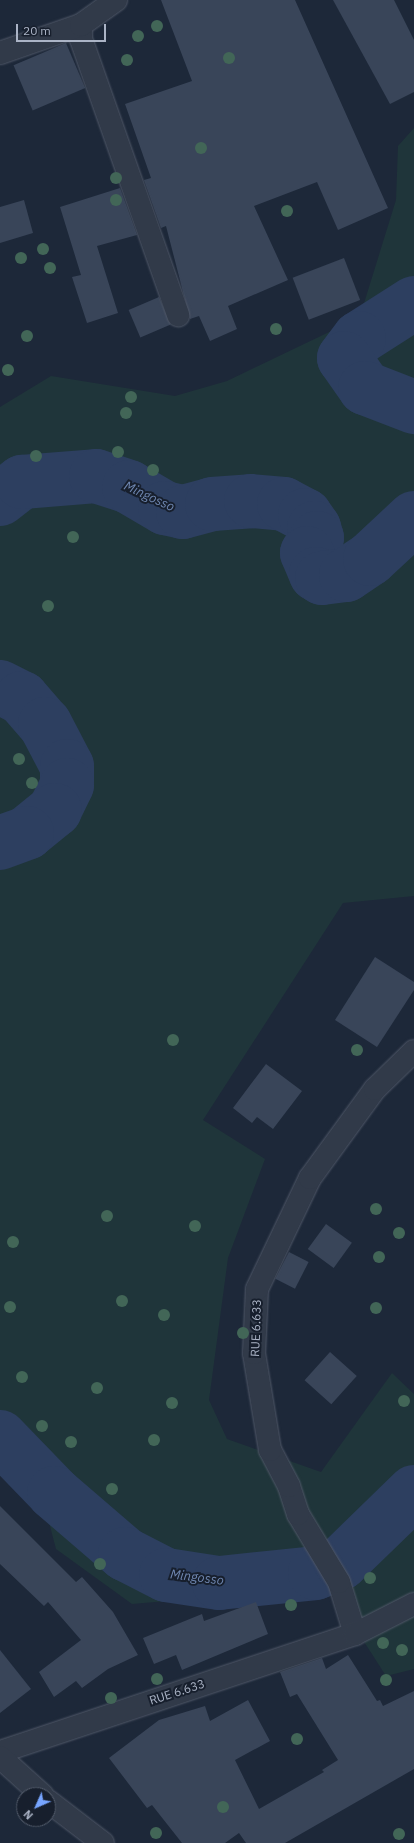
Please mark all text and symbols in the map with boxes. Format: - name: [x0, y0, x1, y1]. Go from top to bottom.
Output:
- scale bar: [18, 16, 108, 42]
- text: 20 m: [23, 23, 51, 38]
- water label: Mingosso: [121, 479, 177, 515]
- street label: RUE 6.633: [248, 1299, 264, 1357]
- water label: Mingosso: [169, 1567, 225, 1589]
- street label: RUE 6.633: [147, 1676, 207, 1708]
- north arrow: [16, 1787, 56, 1827]
- text: N: [20, 1807, 36, 1823]

